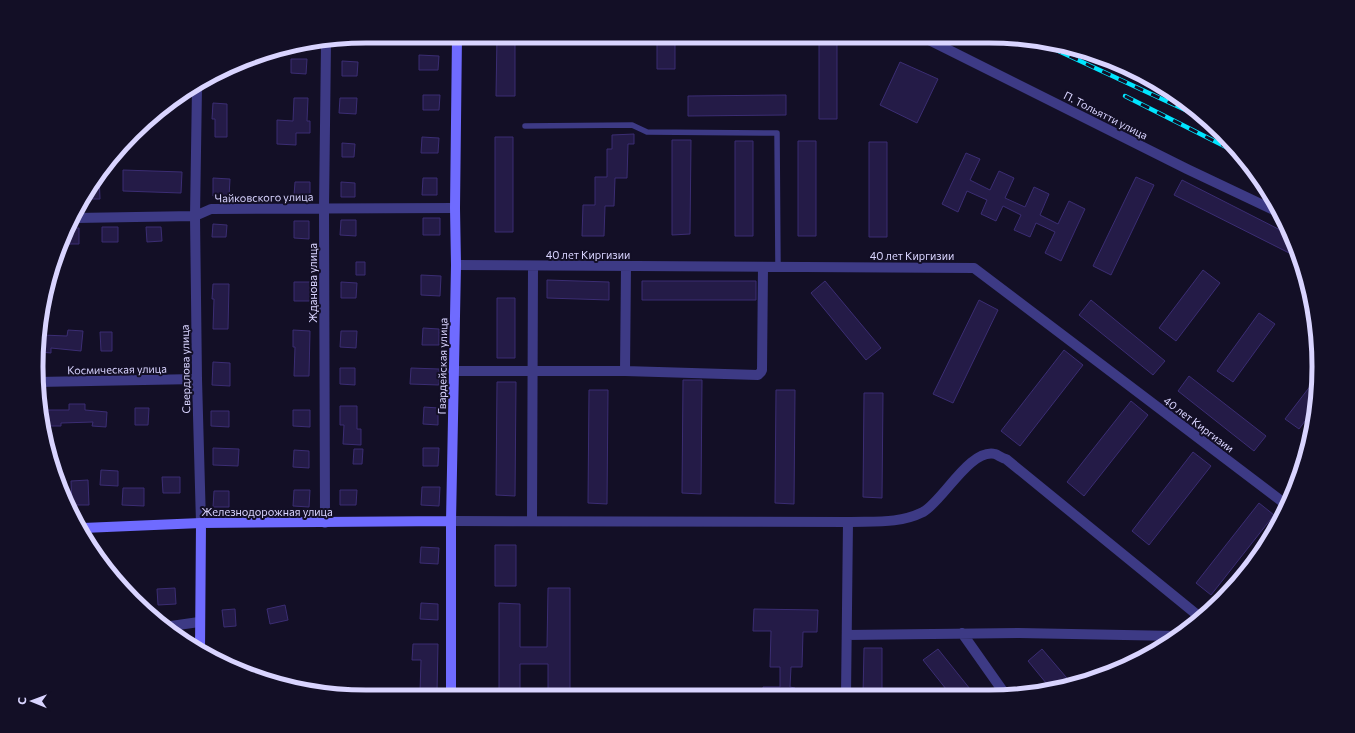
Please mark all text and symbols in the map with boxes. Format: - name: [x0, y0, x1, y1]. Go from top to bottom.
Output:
- street label: П. Тольятти улица: [1062, 88, 1150, 142]
- street label: Чайковского улица: [215, 190, 313, 204]
- street label: Жданова улица: [306, 243, 319, 323]
- street label: 40 лет Киргизии: [546, 248, 630, 261]
- street label: 40 лет Киргизии: [870, 249, 954, 262]
- street label: Гвардейская улица: [435, 317, 449, 415]
- street label: Свердлова улица: [178, 324, 192, 414]
- street label: Космическая улица: [67, 362, 167, 376]
- street label: 40 лет Киргизии: [1161, 393, 1237, 455]
- street label: Железнодорожная улица: [201, 505, 333, 518]
- north arrow: [12, 681, 52, 721]
- text: С: [15, 696, 28, 705]

